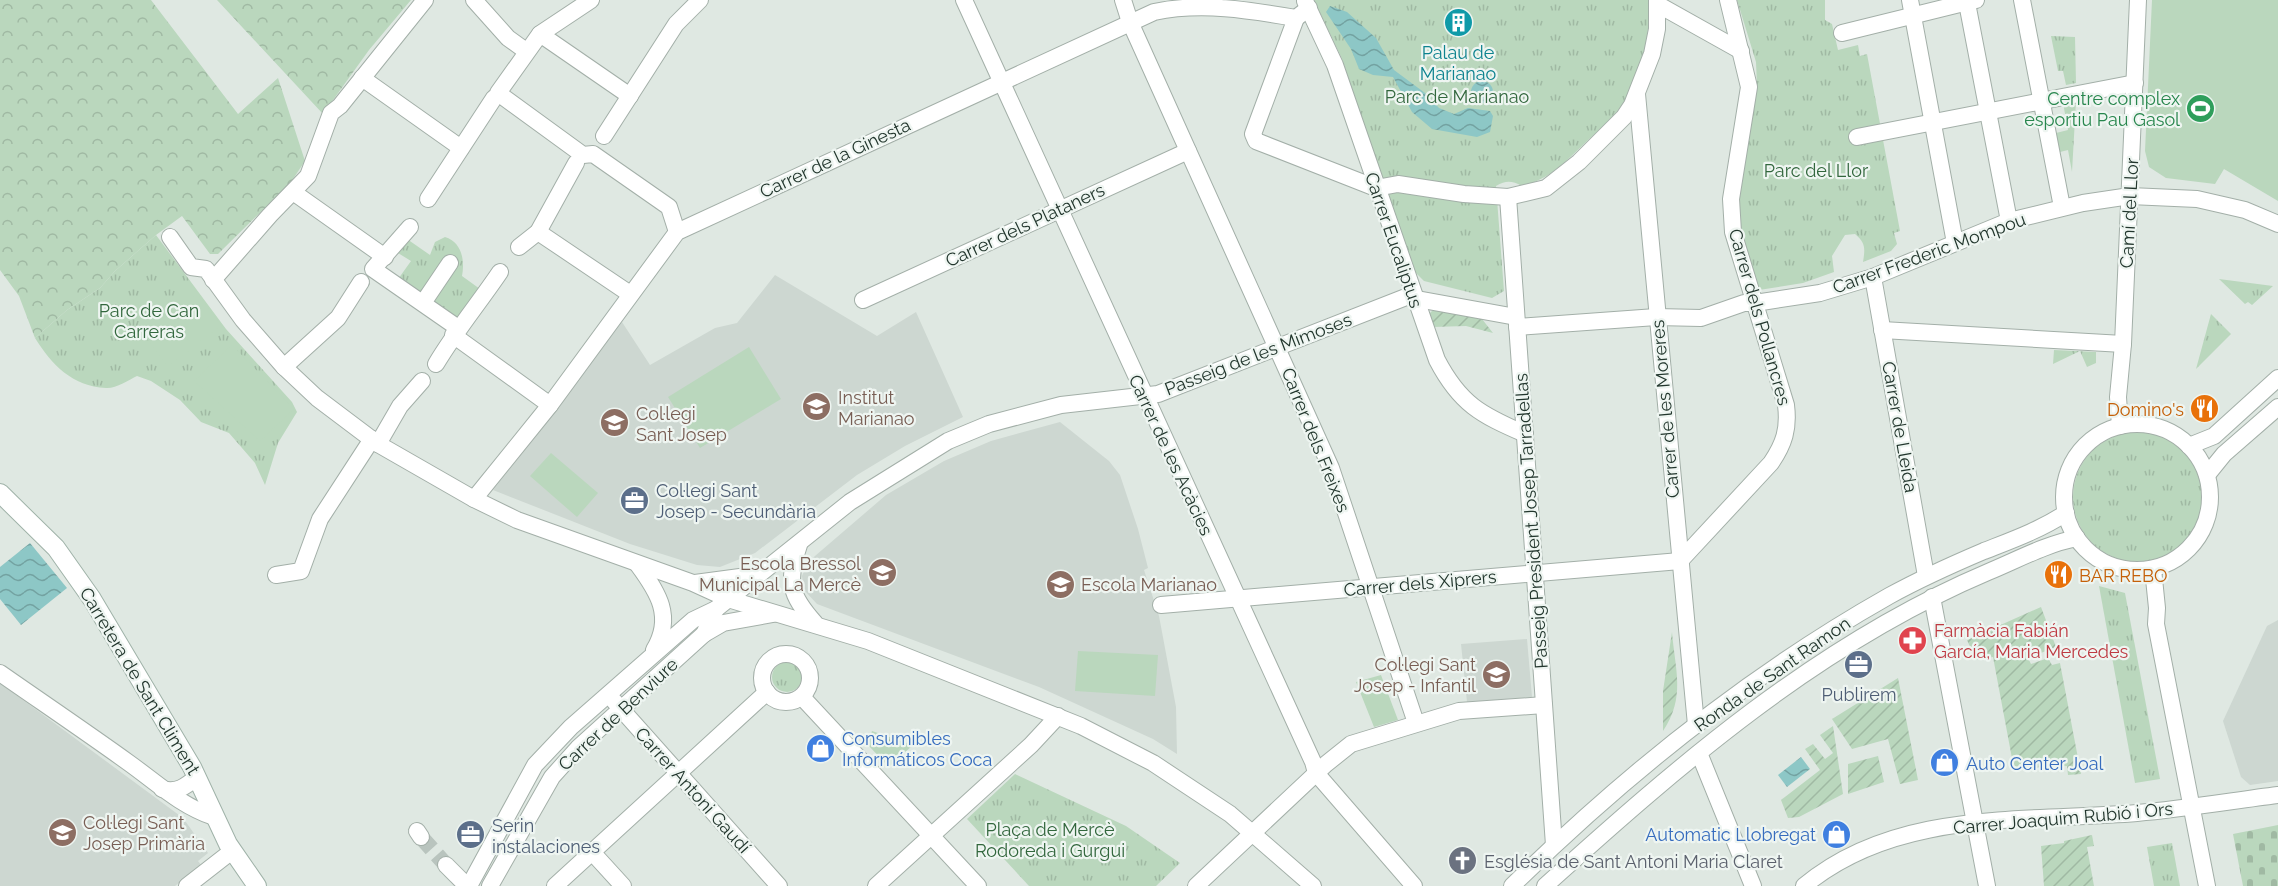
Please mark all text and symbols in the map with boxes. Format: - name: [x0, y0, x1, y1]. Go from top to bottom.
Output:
- building icon: Palau de Marianao: [1442, 7, 1474, 39]
- place label: Palau de Marianao: [1420, 42, 1497, 84]
- park label: Parc de Marianao: [1385, 86, 1529, 107]
- place label: Centre complex esportiu Pau Gasol: [2024, 88, 2180, 130]
- sports icon: Centre complex esportiu Pau Gasol: [2185, 92, 2217, 124]
- street label: Carrer de la Ginesta: [756, 114, 914, 202]
- street label: Camí del Llor: [2116, 157, 2142, 269]
- park label: Parc del Llor: [1764, 160, 1869, 181]
- street label: Carrer Eucaliptus: [1361, 169, 1427, 311]
- street label: Carrer dels Plataners: [942, 179, 1108, 271]
- street label: Carrer Frederic Mompou: [1830, 208, 2028, 298]
- street label: Carrer dels Pollancres: [1725, 226, 1795, 408]
- park label: Parc de Can Carreras: [99, 300, 199, 342]
- street label: Passeig de les Mimoses: [1162, 309, 1355, 399]
- street label: Carrer de les Moreres: [1647, 319, 1683, 499]
- street label: Carrer de Lleida: [1878, 360, 1922, 494]
- street label: Carrer dels Freixes: [1277, 365, 1355, 516]
- street label: Carrer de les Acàcies: [1125, 371, 1218, 539]
- street label: Passeig President Josep Tarradellas: [1510, 372, 1552, 669]
- place label: Institut Marianao: [838, 387, 915, 429]
- school or university icon: Institut Marianao: [801, 391, 833, 423]
- restaurant icon: Domino's: [2189, 393, 2221, 425]
- place label: Domino's: [2107, 399, 2184, 420]
- place label: Col·legi Sant Josep: [636, 403, 727, 445]
- school or university icon: Col·legi Sant Josep: [599, 407, 631, 439]
- place label: Col·legi Sant Josep - Secundària: [656, 480, 816, 522]
- office icon: Col·legi Sant Josep - Secundària: [619, 484, 651, 516]
- place label: Escola Bressol Municipal La Mercè: [699, 553, 861, 595]
- school or university icon: Escola Bressol Municipal La Mercè: [866, 557, 898, 589]
- restaurant icon: BAR REBO: [2042, 559, 2074, 591]
- place label: BAR REBO: [2079, 565, 2167, 586]
- street label: Carrer dels Xiprers: [1343, 566, 1498, 600]
- school or university icon: Escola Marianao: [1044, 568, 1076, 600]
- place label: Escola Marianao: [1081, 574, 1217, 595]
- street label: Carretera de Sant Climent: [76, 583, 204, 779]
- street label: Ronda de Sant Ramon: [1690, 612, 1854, 736]
- place label: Farmàcia Fabián García, Maria Mercedes: [1934, 620, 2128, 662]
- pharmacy icon: Farmàcia Fabián García, Maria Mercedes: [1897, 624, 1929, 656]
- office icon: Publirem: [1843, 649, 1875, 681]
- street label: Carrer de Benviure: [554, 653, 682, 775]
- place label: Col·legi Sant Josep - Infantil: [1354, 654, 1476, 696]
- school or university icon: Col·legi Sant Josep - Infantil: [1481, 658, 1513, 690]
- place label: Publirem: [1822, 684, 1896, 705]
- street label: Carrer Antoni Gaudí: [631, 723, 755, 857]
- place label: Consumibles Informáticos Coca: [842, 728, 992, 770]
- shop icon: Consumibles Informáticos Coca: [805, 732, 837, 764]
- shop icon: Auto Center Joal: [1929, 747, 1961, 779]
- place label: Auto Center Joal: [1966, 753, 2104, 774]
- street label: Carrer Joaquim Rubió i Ors: [1952, 798, 2174, 838]
- place label: Col·legi Sant Josep Primària: [83, 812, 205, 854]
- place label: Serin instalaciones: [492, 815, 600, 857]
- school or university icon: Col·legi Sant Josep Primària: [46, 816, 78, 848]
- shop icon: Automatic Llobregat: [1821, 818, 1853, 850]
- office icon: Serin instalaciones: [455, 819, 487, 851]
- park label: Plaça de Mercè Rodoreda i Gurgui: [975, 819, 1125, 861]
- place label: Automatic Llobregat: [1645, 824, 1816, 845]
- church icon: Església de Sant Antoni Maria Claret: [1447, 845, 1479, 877]
- place label: Església de Sant Antoni Maria Claret: [1484, 851, 1783, 872]

